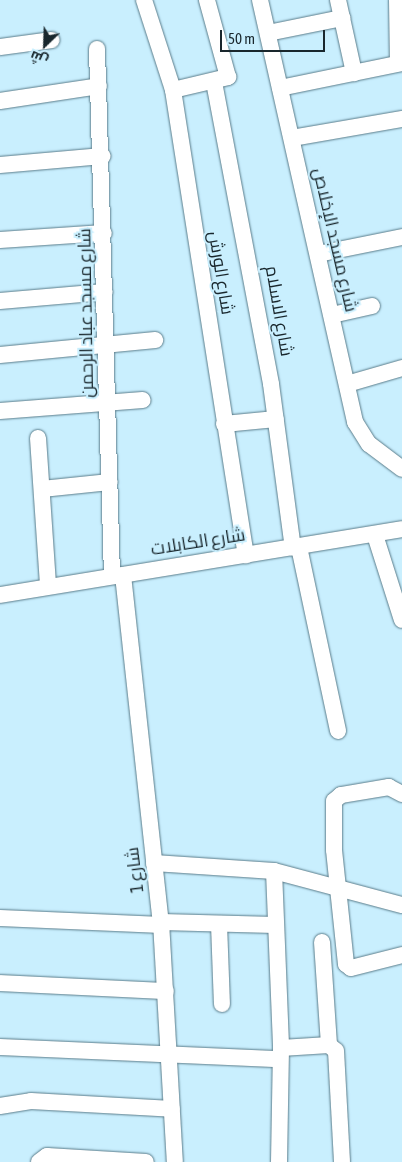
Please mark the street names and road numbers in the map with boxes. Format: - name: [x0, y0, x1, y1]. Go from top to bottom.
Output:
- street label: شارع مسجد الإخلاص: [308, 166, 362, 314]
- street label: شارع مسجد عباد الرحمن: [74, 228, 98, 398]
- street label: شارع الورش: [204, 230, 238, 316]
- street label: شارع الاسلام: [260, 264, 298, 358]
- street label: شارع الكابلات: [149, 524, 247, 560]
- street label: شارع 1: [121, 846, 149, 894]

